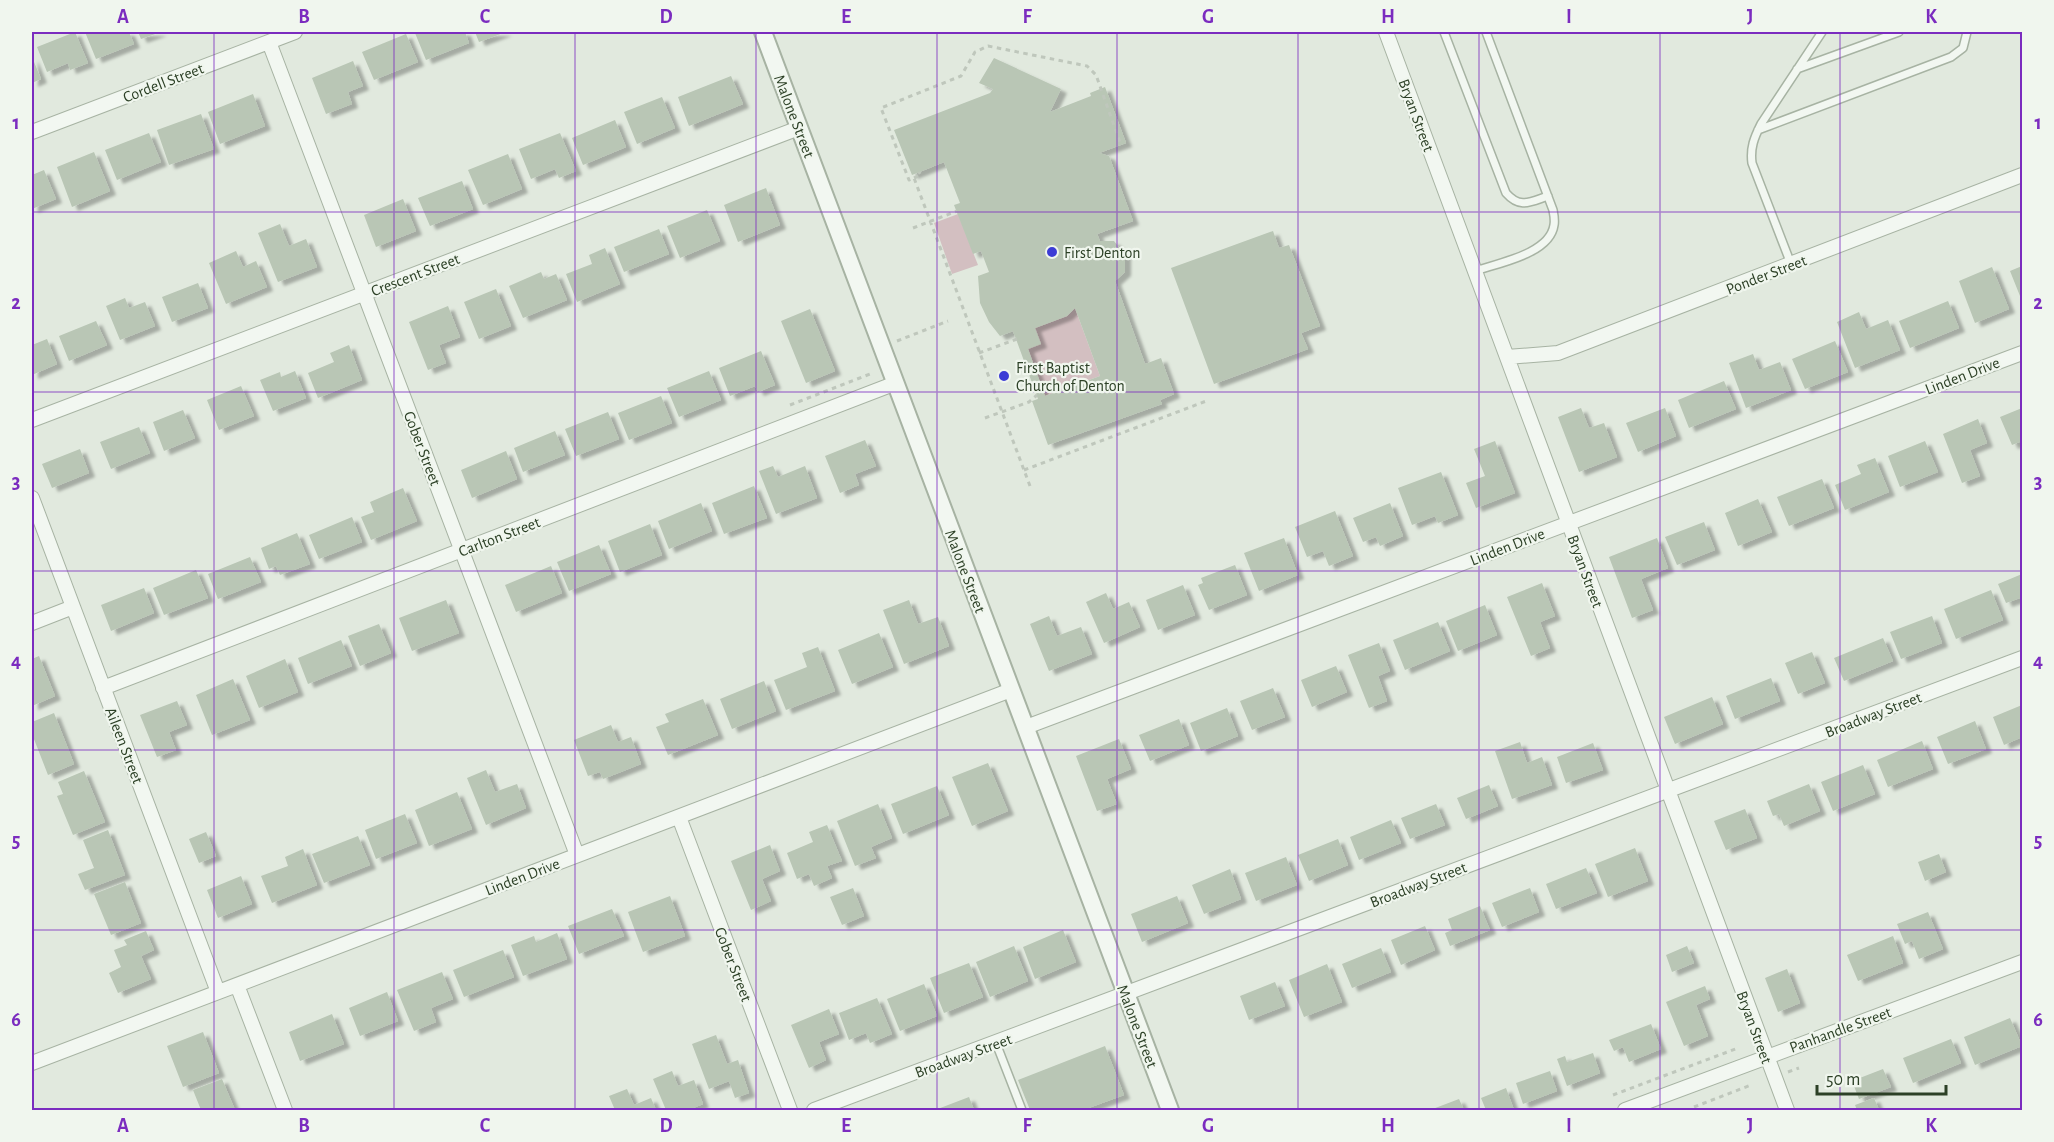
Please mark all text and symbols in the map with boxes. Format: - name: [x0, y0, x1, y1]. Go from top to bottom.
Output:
- text: A: [117, 7, 129, 27]
- text: B: [298, 7, 310, 27]
- text: C: [480, 7, 491, 27]
- text: D: [659, 7, 673, 27]
- text: E: [841, 7, 851, 27]
- text: F: [1022, 7, 1032, 27]
- text: G: [1202, 7, 1214, 27]
- text: H: [1381, 7, 1395, 27]
- text: I: [1566, 7, 1572, 27]
- text: J: [1747, 7, 1753, 27]
- text: K: [1925, 7, 1937, 27]
- street label: Cordell Street: [121, 60, 206, 106]
- street label: Malone Street: [771, 73, 817, 160]
- street label: Bryan Street: [1395, 77, 1437, 154]
- text: 1: [12, 113, 20, 133]
- text: 1: [2034, 113, 2042, 133]
- marker: First Denton: [1045, 245, 1059, 259]
- place label: First Denton: [1064, 245, 1140, 261]
- street label: Crescent Street: [369, 251, 462, 299]
- street label: Ponder Street: [1724, 252, 1809, 298]
- text: 2: [11, 293, 21, 313]
- text: 2: [2033, 293, 2043, 313]
- street label: Linden Drive: [1923, 354, 2002, 397]
- place label: First Baptist Church of Denton: [1016, 360, 1125, 394]
- marker: First Baptist Church of Denton: [997, 369, 1011, 383]
- street label: Gober Street: [401, 409, 444, 488]
- text: 3: [12, 472, 20, 492]
- text: 3: [2034, 472, 2042, 492]
- street label: Carlton Street: [456, 514, 542, 560]
- street label: Linden Drive: [1468, 525, 1547, 568]
- street label: Malone Street: [942, 528, 988, 615]
- street label: Bryan Street: [1564, 533, 1606, 610]
- text: 4: [11, 651, 21, 671]
- text: 4: [2033, 651, 2043, 671]
- street label: Broadway Street: [1823, 689, 1924, 742]
- street label: Aileen Street: [102, 705, 146, 786]
- text: 5: [12, 831, 20, 851]
- text: 5: [2034, 831, 2042, 851]
- street label: Linden Drive: [483, 855, 562, 898]
- street label: Broadway Street: [1368, 859, 1469, 912]
- street label: Gober Street: [712, 925, 755, 1004]
- street label: Malone Street: [1114, 983, 1160, 1070]
- street label: Bryan Street: [1733, 989, 1775, 1066]
- street label: Panhandle Street: [1787, 1004, 1893, 1056]
- text: 6: [11, 1010, 21, 1030]
- text: 6: [2033, 1010, 2043, 1030]
- street label: Broadway Street: [913, 1031, 1014, 1082]
- scale bar: [1817, 1058, 1946, 1096]
- text: 50 m: [1826, 1071, 1860, 1089]
- text: A: [117, 1116, 129, 1136]
- text: B: [298, 1116, 310, 1136]
- text: C: [480, 1116, 491, 1136]
- text: D: [659, 1116, 673, 1136]
- text: E: [841, 1116, 851, 1136]
- text: F: [1022, 1116, 1032, 1136]
- text: G: [1202, 1116, 1214, 1136]
- text: H: [1381, 1116, 1395, 1136]
- text: I: [1566, 1116, 1572, 1136]
- text: J: [1747, 1116, 1753, 1136]
- text: K: [1925, 1116, 1937, 1136]

